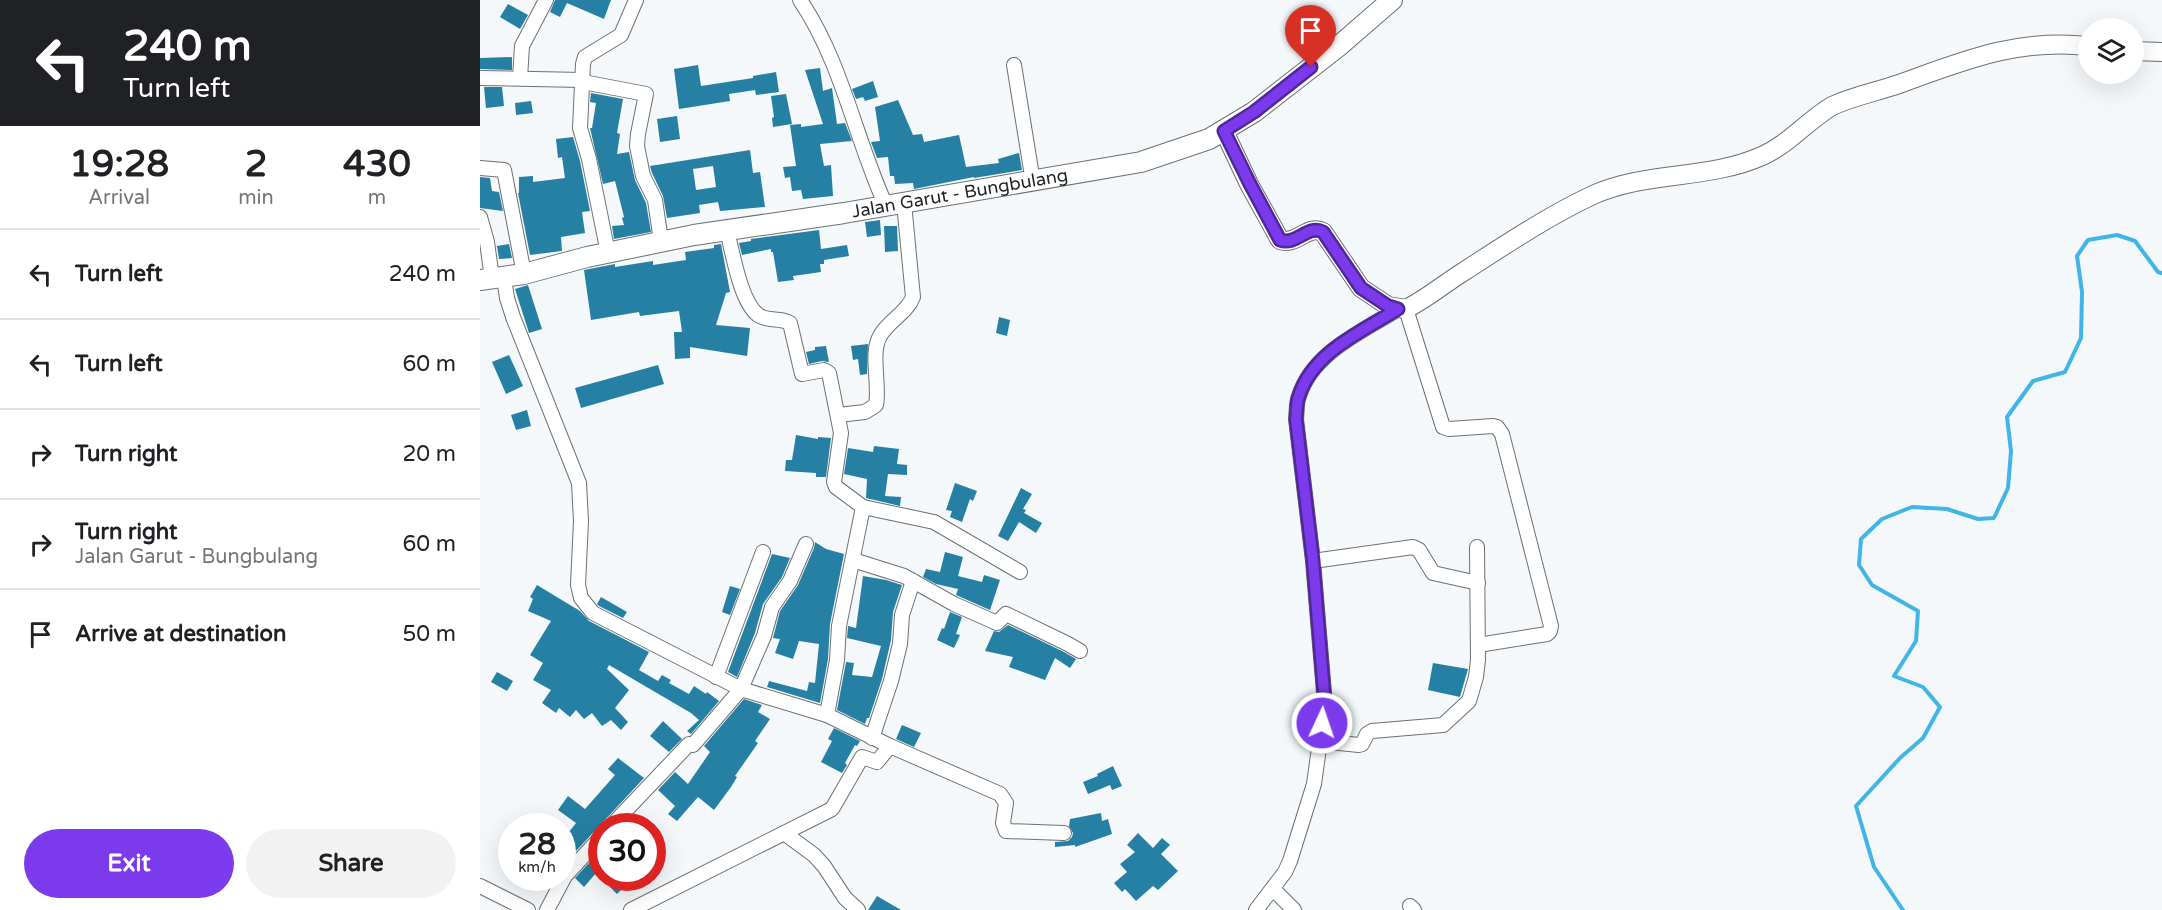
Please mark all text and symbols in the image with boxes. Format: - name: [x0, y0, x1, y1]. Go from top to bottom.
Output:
- pin: [1285, 5, 1336, 67]
- icon: arrive: [1294, 14, 1327, 47]
- map controls: [2078, 18, 2144, 84]
- button: layers: [2078, 18, 2144, 84]
- text: 240 m: [123, 21, 252, 72]
- icon: left: [24, 24, 102, 102]
- text: Turn left: [123, 72, 230, 105]
- text: 19:28: [69, 143, 169, 186]
- text: 2: [245, 143, 267, 186]
- text: 430: [343, 143, 411, 186]
- street label: Jalan Garut - Bungbulang: [850, 164, 1070, 222]
- text: Arrival: [88, 186, 150, 210]
- text: min: [238, 186, 274, 210]
- text: m: [368, 186, 386, 210]
- icon: left: [24, 258, 57, 291]
- text: Turn left: [75, 261, 163, 287]
- text: 240 m: [389, 261, 456, 287]
- icon: left: [24, 348, 57, 381]
- text: Turn left: [75, 351, 163, 377]
- text: 60 m: [402, 351, 456, 377]
- icon: right: [24, 438, 57, 471]
- text: Turn right: [75, 441, 177, 467]
- text: 20 m: [402, 441, 456, 467]
- text: Turn right: [75, 519, 177, 545]
- icon: right: [24, 528, 57, 561]
- text: 60 m: [402, 531, 456, 557]
- text: Jalan Garut - Bungbulang: [75, 545, 318, 569]
- icon: arrive: [24, 618, 57, 651]
- text: Arrive at destination: [75, 621, 286, 647]
- text: 50 m: [402, 621, 456, 647]
- position arrow: [1290, 691, 1354, 755]
- speed limit sign: 30: [588, 813, 666, 891]
- text: 28: [518, 826, 556, 863]
- button: Exit: [24, 829, 234, 898]
- button: Share: [246, 829, 456, 898]
- text: km/h: [518, 858, 556, 876]

